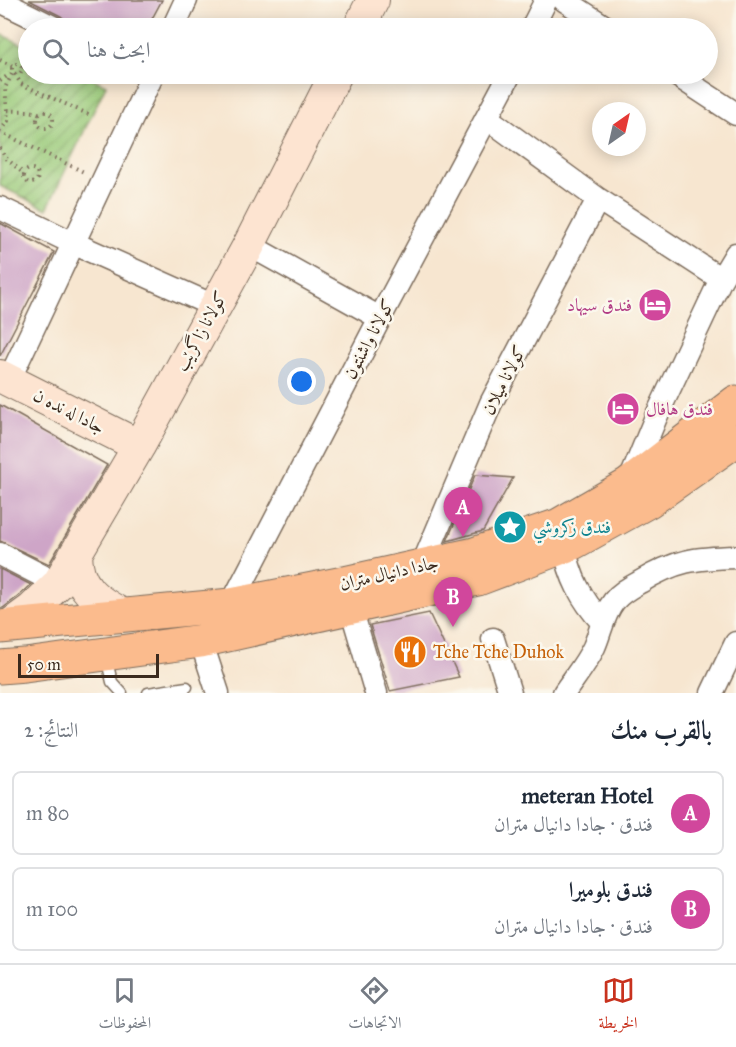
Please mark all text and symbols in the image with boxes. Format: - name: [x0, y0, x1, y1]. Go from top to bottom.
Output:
- search box: [18, 18, 718, 84]
- icon: search: [39, 35, 72, 68]
- text: ابحث هنا: [87, 36, 150, 63]
- north arrow: [592, 102, 646, 156]
- street label: كولانا زاگرێب: [169, 287, 233, 375]
- hotel icon: فندق سيهاد: [637, 287, 673, 323]
- place label: فندق سيهاد: [567, 294, 632, 317]
- street label: كولانا واشنتون: [339, 295, 399, 383]
- street label: كولانا ميلان: [477, 342, 531, 418]
- your location: [287, 367, 316, 396]
- street label: جادا له نده ن: [30, 384, 108, 438]
- hotel icon: فندق هافال: [605, 391, 641, 427]
- place label: فندق هافال: [646, 398, 713, 420]
- pin: A: [444, 488, 482, 537]
- place icon: فندق زكروشي: [492, 509, 528, 545]
- place label: فندق زكروشي: [533, 516, 611, 544]
- street label: جادا دانيال متران: [337, 551, 441, 595]
- pin: B: [434, 578, 472, 627]
- restaurant icon: Tche Tche Duhok: [392, 634, 428, 670]
- place label: Tche Tche Duhok: [433, 641, 564, 663]
- scale bar: [18, 651, 159, 678]
- text: 50 m: [27, 655, 61, 674]
- text: بالقرب منك: [610, 714, 712, 746]
- text: النتائج: 2: [24, 718, 78, 742]
- text: meteran Hotel: [521, 782, 653, 809]
- text: 80 m: [26, 801, 69, 825]
- text: A: [684, 801, 697, 825]
- text: فندق · جادا دانيال متران: [494, 812, 653, 836]
- text: فندق بلوميرا: [569, 876, 653, 903]
- text: 100 m: [26, 897, 78, 921]
- text: B: [684, 897, 697, 921]
- text: فندق · جادا دانيال متران: [494, 914, 653, 938]
- tab: المحفوظات: [99, 974, 151, 1038]
- tab: الاتجاهات: [348, 974, 402, 1038]
- tab: الخريطة: [599, 974, 638, 1038]

